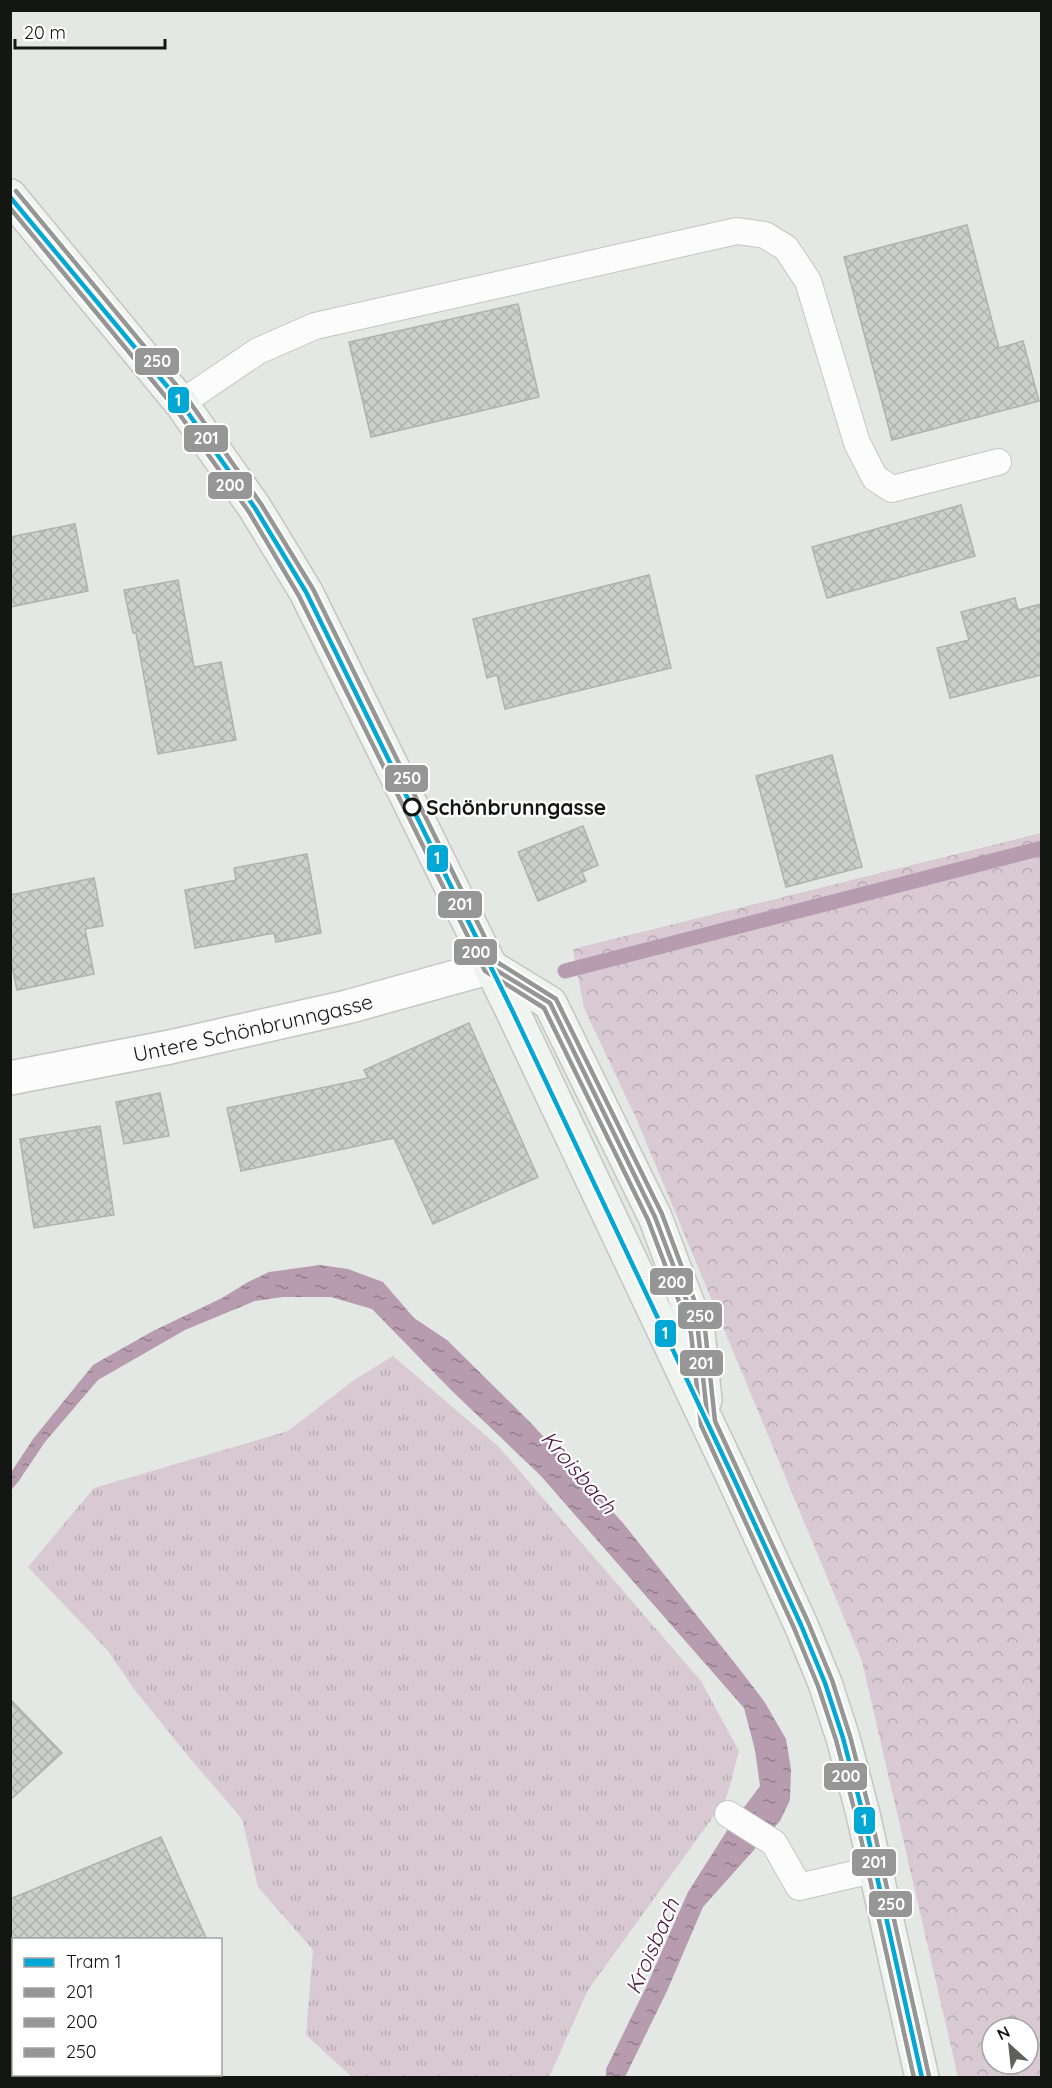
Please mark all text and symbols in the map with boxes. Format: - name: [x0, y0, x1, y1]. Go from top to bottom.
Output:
- scale bar: [15, 12, 165, 50]
- text: 20 m: [24, 21, 66, 44]
- line badge: 250: [134, 347, 180, 376]
- text: 250: [143, 351, 171, 371]
- line badge: 1: [167, 386, 190, 414]
- text: 1: [175, 390, 181, 410]
- line badge: 201: [183, 424, 229, 453]
- text: 201: [193, 428, 219, 448]
- line badge: 200: [207, 471, 253, 500]
- text: 200: [216, 475, 245, 495]
- line badge: 250: [384, 764, 429, 793]
- text: 250: [393, 768, 421, 788]
- place label: Schönbrunngasse: [426, 794, 606, 820]
- marker: Schönbrunngasse: [403, 798, 421, 816]
- line badge: 1: [426, 844, 449, 873]
- text: 1: [434, 848, 440, 868]
- line badge: 201: [437, 890, 483, 919]
- text: 201: [447, 894, 473, 914]
- line badge: 200: [453, 938, 498, 966]
- text: 200: [462, 942, 491, 962]
- street label: Untere Schönbrunngasse: [131, 987, 376, 1067]
- line badge: 200: [649, 1267, 694, 1296]
- text: 200: [658, 1272, 687, 1292]
- line badge: 250: [677, 1301, 723, 1330]
- text: 250: [686, 1306, 714, 1326]
- line badge: 1: [654, 1319, 677, 1348]
- text: 1: [662, 1323, 668, 1343]
- line badge: 201: [679, 1349, 724, 1377]
- text: 201: [688, 1353, 714, 1373]
- water label: Kroisbach: [535, 1425, 623, 1520]
- line badge: 200: [823, 1762, 868, 1791]
- text: 200: [832, 1766, 861, 1786]
- line badge: 1: [853, 1806, 876, 1835]
- text: 1: [861, 1810, 867, 1830]
- line badge: 201: [851, 1848, 897, 1877]
- text: 201: [861, 1852, 887, 1872]
- line badge: 250: [868, 1890, 913, 1918]
- water label: Kroisbach: [619, 1893, 686, 1998]
- text: 250: [877, 1894, 905, 1914]
- legend: [12, 1938, 222, 2076]
- text: Tram 1: [66, 1950, 121, 1973]
- text: 201: [66, 1980, 93, 2003]
- text: 200: [66, 2010, 97, 2033]
- north arrow: [980, 2016, 1040, 2076]
- text: N: [993, 2021, 1013, 2044]
- text: 250: [66, 2040, 97, 2063]

